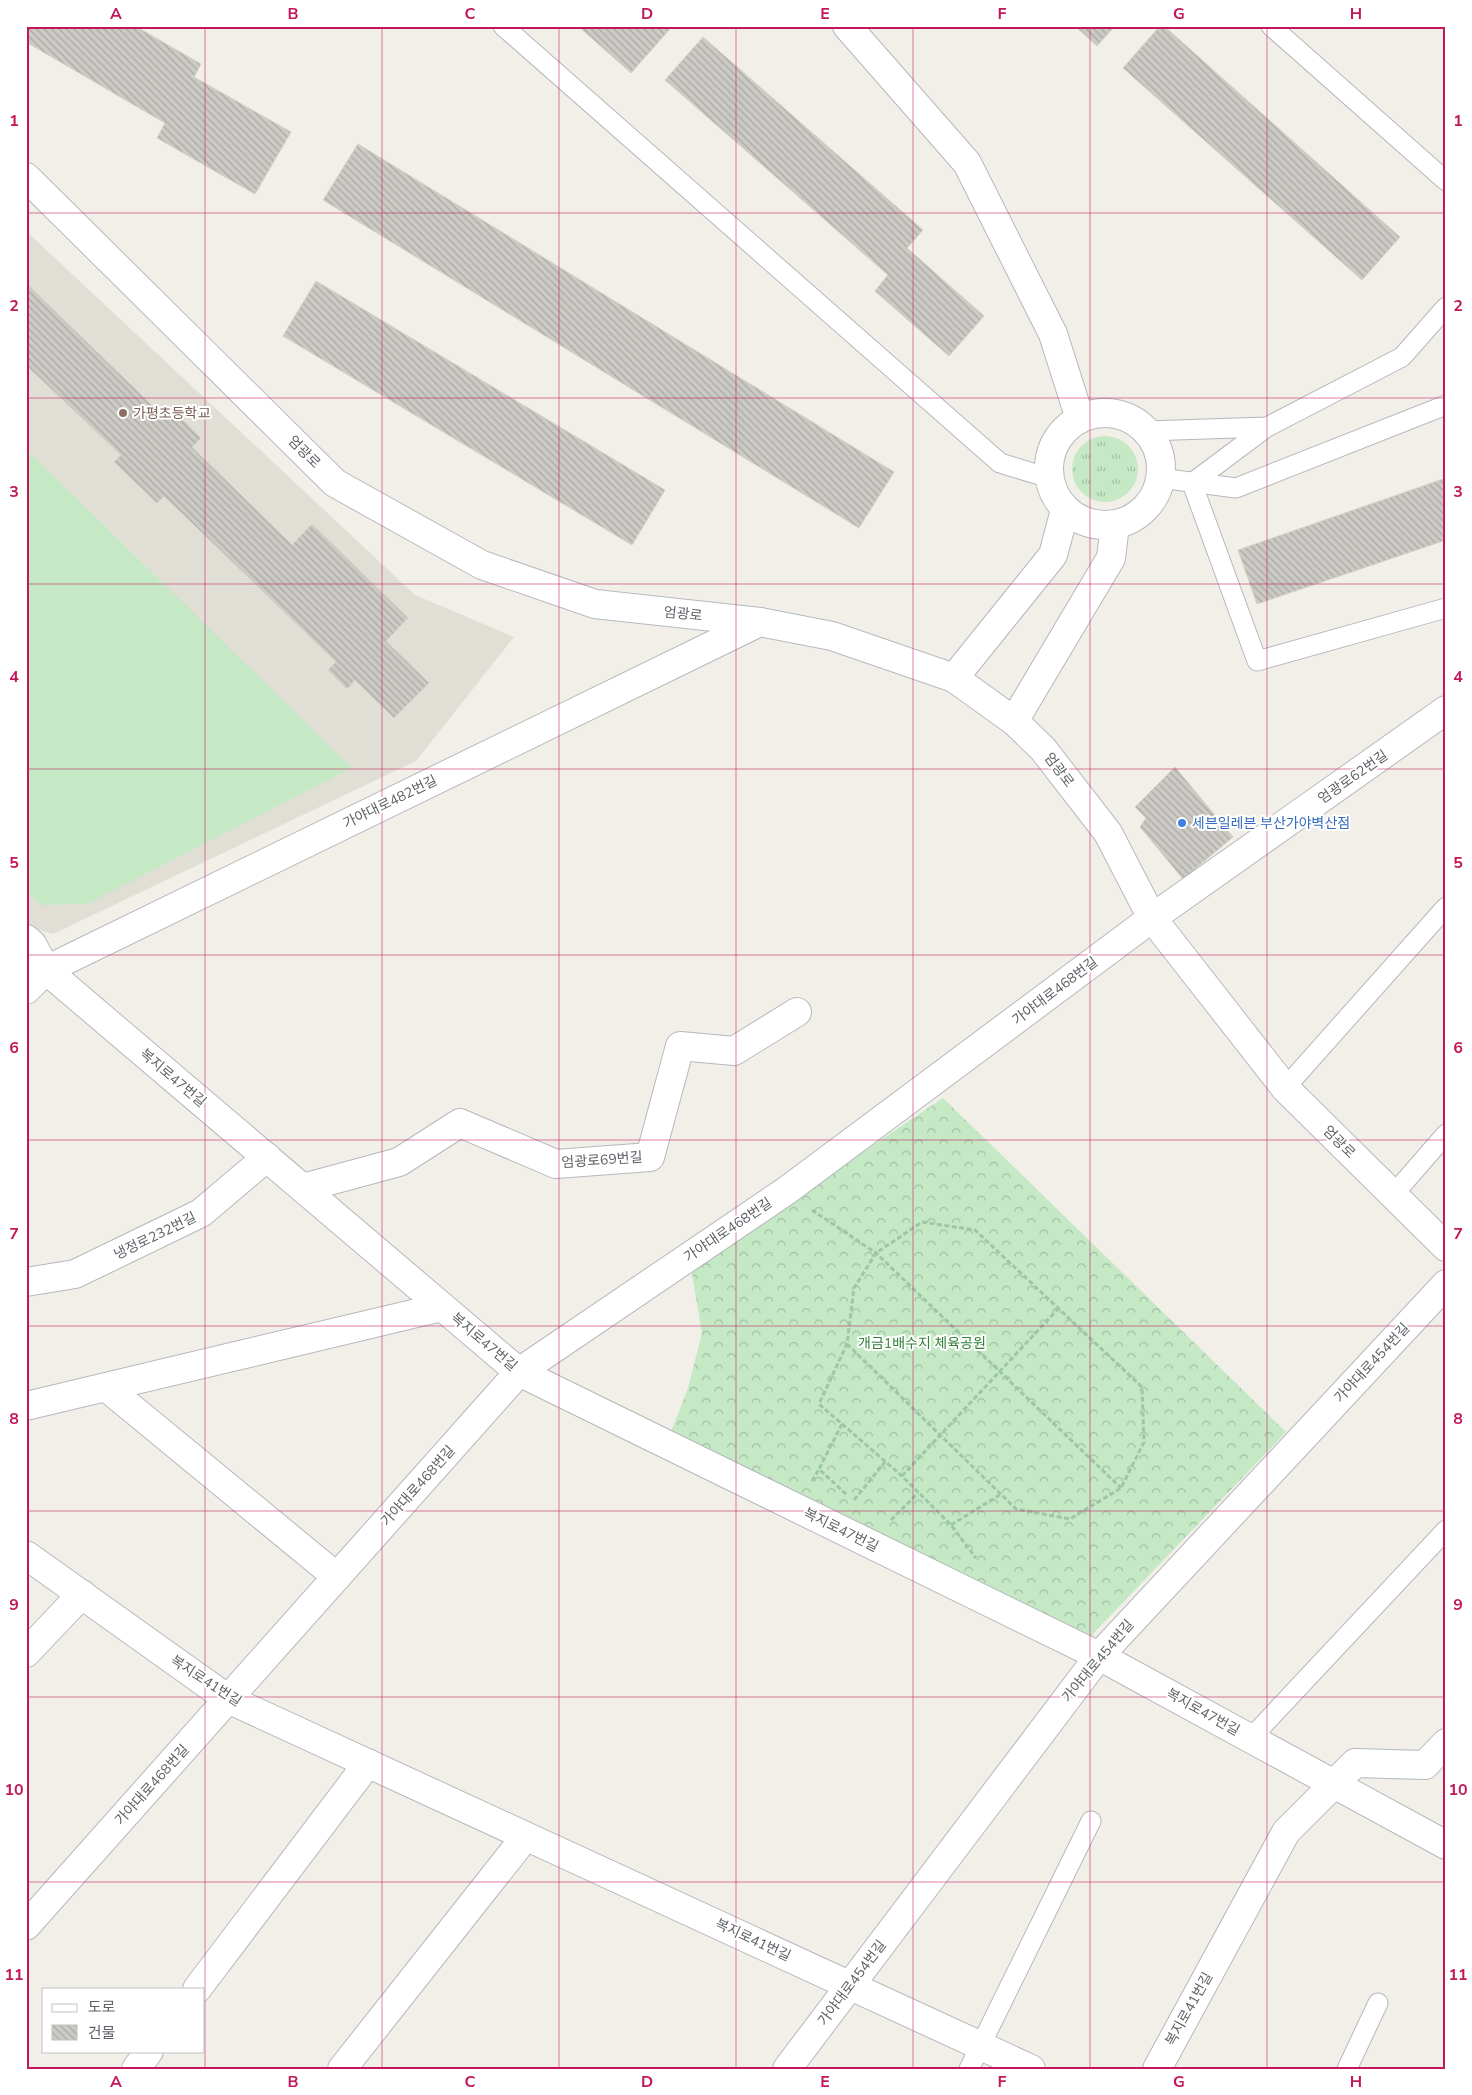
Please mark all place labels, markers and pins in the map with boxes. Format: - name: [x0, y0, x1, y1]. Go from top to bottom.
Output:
- place label: 가평초등학교: [133, 404, 210, 423]
- marker: 가평초등학교: [117, 407, 129, 419]
- place label: 세븐일레븐 부산가야벽산점: [1192, 814, 1350, 833]
- marker: 세븐일레븐 부산가야벽산점: [1176, 817, 1188, 829]

